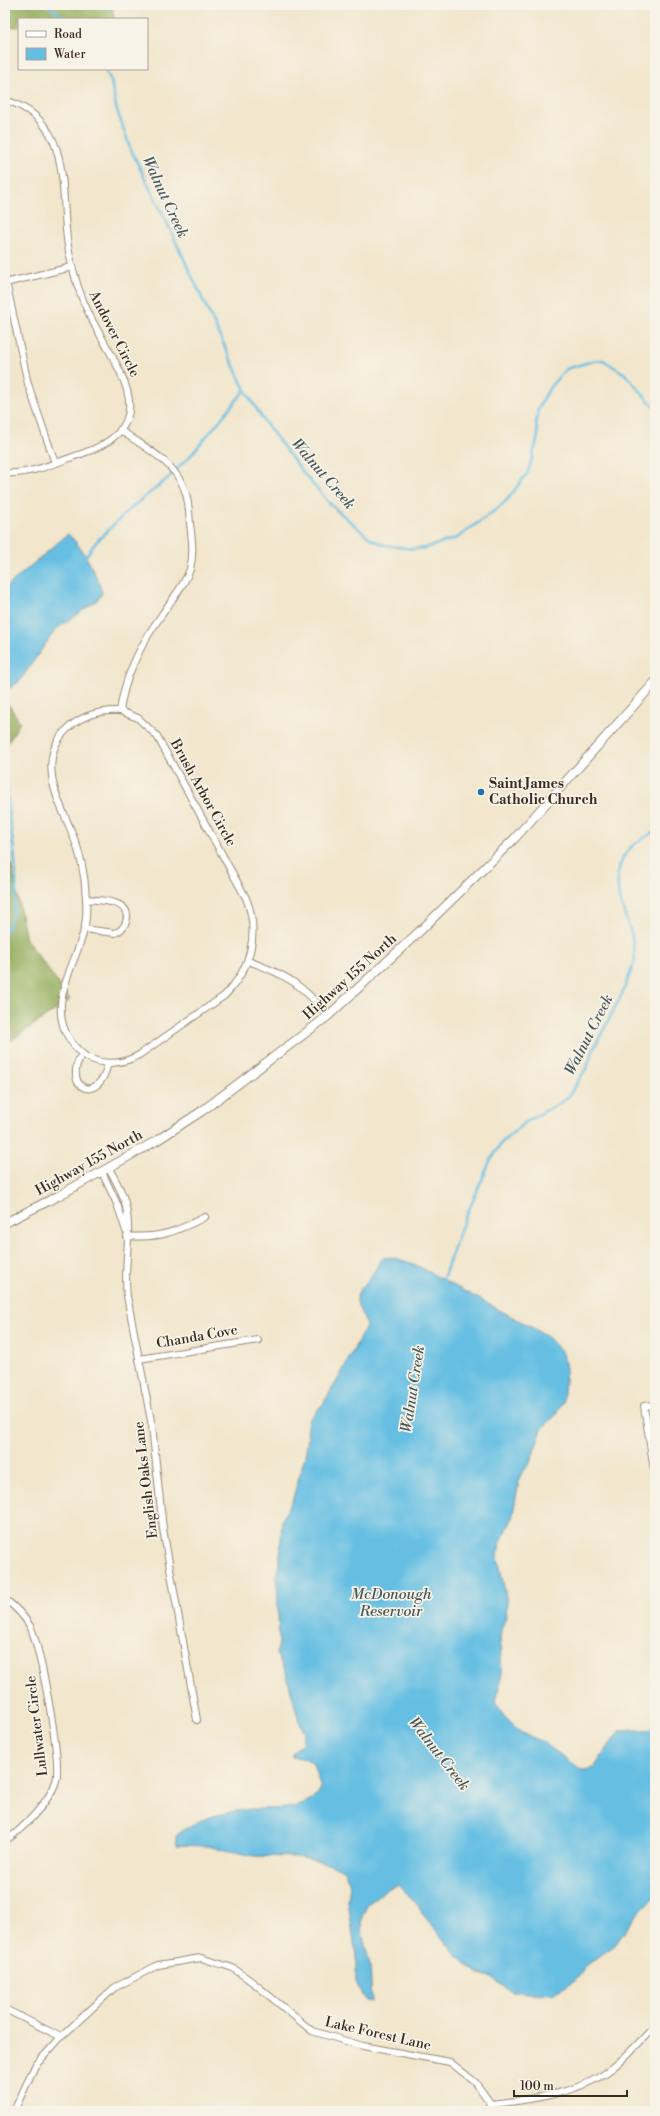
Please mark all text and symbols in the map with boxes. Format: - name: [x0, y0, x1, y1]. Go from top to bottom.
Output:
- legend: [18, 18, 148, 70]
- text: Road: [54, 27, 82, 42]
- text: Water: [53, 47, 86, 62]
- water label: Walnut Creek: [138, 153, 192, 241]
- street label: Andover Circle: [84, 287, 143, 380]
- water label: Walnut Creek: [287, 435, 359, 514]
- street label: Brush Arbor Circle: [165, 735, 240, 850]
- place label: Saint James Catholic Church: [489, 775, 598, 809]
- marker: Saint James Catholic Church: [476, 787, 486, 797]
- street label: Highway 155 North: [299, 930, 401, 1024]
- water label: Walnut Creek: [561, 991, 618, 1079]
- street label: Highway 155 North: [32, 1126, 146, 1200]
- street label: Chanda Cove: [155, 1321, 239, 1353]
- water label: Walnut Creek: [397, 1344, 429, 1434]
- street label: English Oaks Lane: [130, 1420, 162, 1540]
- water label: McDonough Reservoir: [351, 1585, 432, 1621]
- street label: Lullwater Circle: [22, 1675, 52, 1777]
- water label: Walnut Creek: [404, 1713, 474, 1795]
- street label: Lake Forest Lane: [323, 2013, 433, 2055]
- scale bar: [514, 2072, 627, 2098]
- text: 100 m: [520, 2079, 554, 2094]

